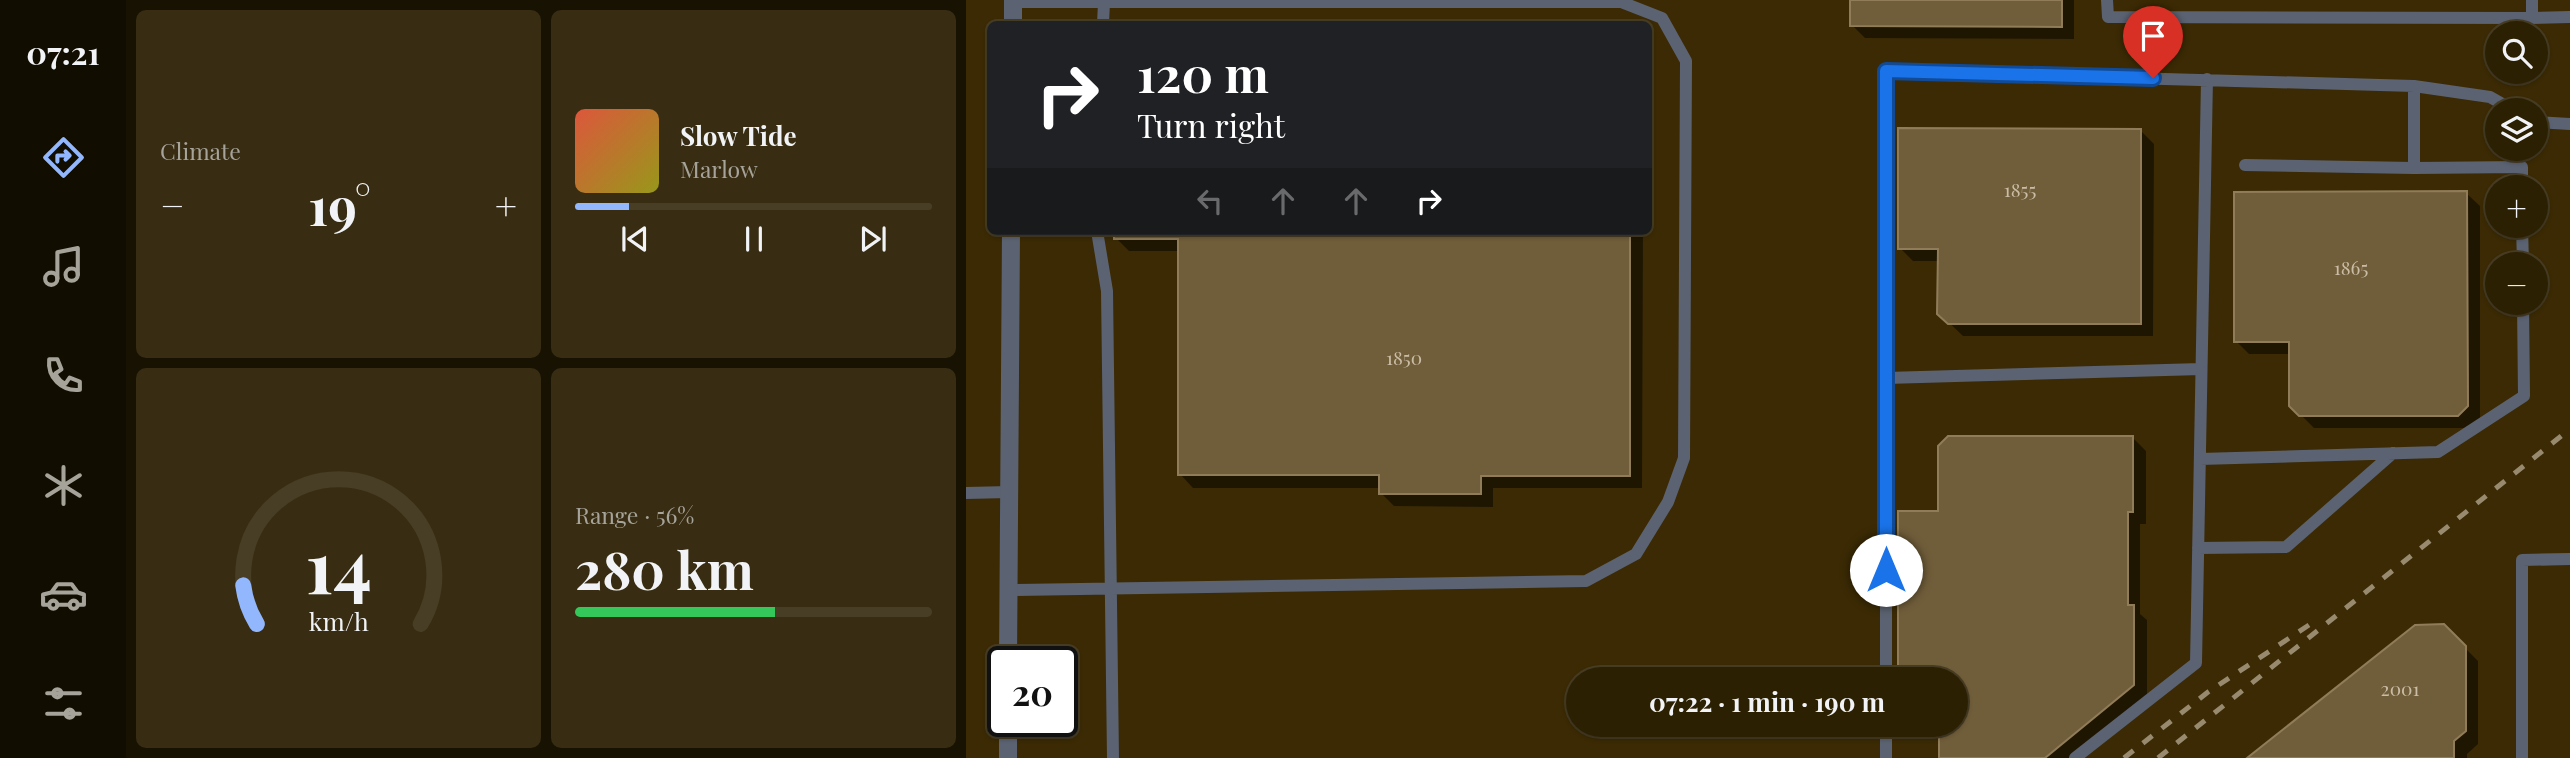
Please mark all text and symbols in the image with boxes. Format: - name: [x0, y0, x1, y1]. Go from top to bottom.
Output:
- pin: [2123, 6, 2183, 78]
- icon: arrive: [2134, 17, 2172, 55]
- map controls: [2485, 21, 2548, 315]
- button: search: [2485, 21, 2548, 84]
- text: 07:21: [26, 30, 100, 73]
- text: 120 m: [1137, 40, 1269, 105]
- icon: right: [1022, 49, 1113, 140]
- button: layers: [2485, 98, 2548, 161]
- text: Turn right: [1137, 103, 1285, 146]
- text: Slow Tide: [680, 118, 797, 153]
- icon: directions: [39, 133, 88, 182]
- text: Climate: [160, 135, 241, 166]
- text: Marlow: [680, 153, 758, 184]
- text: 19°: [308, 170, 371, 239]
- button: +: [2485, 175, 2548, 238]
- house number: 1855: [2004, 176, 2036, 202]
- text: −: [160, 179, 185, 230]
- text: +: [495, 179, 517, 230]
- icon: left: [1191, 182, 1229, 220]
- icon: ahead: [1264, 182, 1302, 220]
- icon: ahead: [1337, 182, 1375, 220]
- icon: right: [1410, 182, 1448, 220]
- icon: previous: [616, 220, 654, 258]
- icon: pause: [735, 220, 773, 258]
- icon: next: [854, 220, 892, 258]
- icon: music: [39, 242, 88, 291]
- button: −: [2485, 252, 2548, 315]
- house number: 1865: [2334, 254, 2368, 280]
- house number: 1850: [1386, 344, 1422, 370]
- icon: phone: [39, 351, 88, 400]
- icon: climate: [39, 461, 88, 510]
- text: Range · 56%: [575, 499, 694, 530]
- text: 14: [305, 515, 372, 612]
- position arrow: [1849, 533, 1923, 607]
- text: 280 km: [575, 534, 754, 603]
- icon: car: [39, 570, 88, 619]
- text: km/h: [309, 604, 369, 637]
- speed limit sign: 20: [987, 646, 1078, 737]
- house number: 2001: [2381, 675, 2419, 701]
- icon: filters: [39, 679, 88, 728]
- text: 07:22 · 1 min · 190 m: [1649, 684, 1885, 719]

